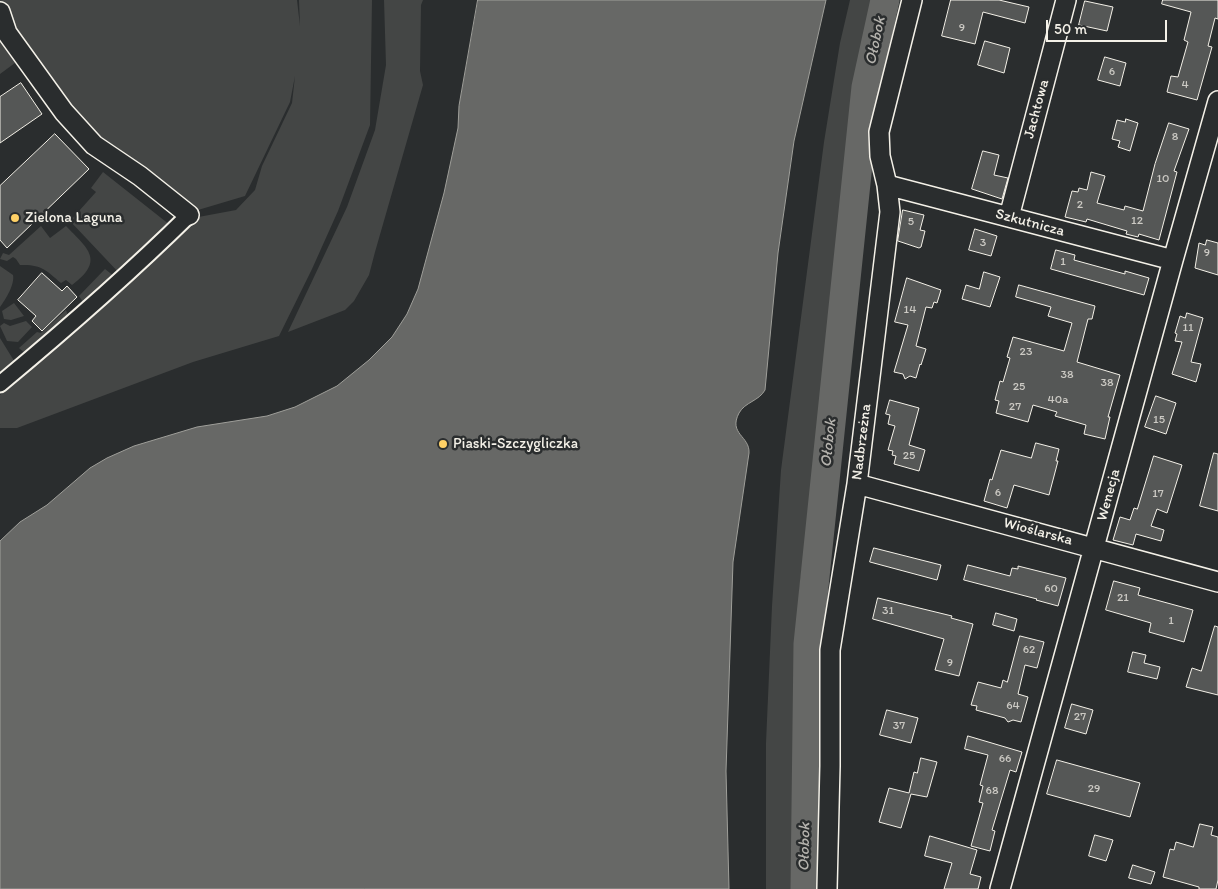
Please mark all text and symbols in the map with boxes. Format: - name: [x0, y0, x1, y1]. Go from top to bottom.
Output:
- scale bar: [1048, 10, 1169, 42]
- water label: Ołobok: [862, 15, 890, 67]
- text: 50 m: [1054, 20, 1087, 38]
- house number: 9: [959, 21, 965, 35]
- house number: 6: [1109, 65, 1115, 79]
- street label: Jachtowa: [1020, 77, 1054, 141]
- house number: 4: [1181, 78, 1189, 92]
- house number: 8: [1172, 130, 1178, 144]
- house number: 10: [1157, 172, 1169, 186]
- house number: 2: [1077, 198, 1083, 212]
- street label: Szkutnicza: [993, 205, 1067, 241]
- place label: Zielona Laguna: [25, 209, 123, 227]
- marker: Zielona Laguna: [9, 212, 21, 224]
- house number: 12: [1131, 214, 1143, 228]
- house number: 5: [908, 215, 914, 229]
- house number: 3: [980, 236, 986, 250]
- house number: 9: [1204, 246, 1210, 260]
- house number: 1: [1060, 255, 1066, 269]
- house number: 14: [904, 303, 916, 317]
- house number: 11: [1182, 321, 1194, 335]
- house number: 23: [1020, 345, 1032, 359]
- house number: 38: [1060, 368, 1074, 382]
- house number: 38: [1100, 376, 1114, 390]
- house number: 25: [1013, 380, 1025, 394]
- house number: 40a: [1048, 393, 1068, 407]
- house number: 27: [1009, 400, 1021, 414]
- street label: Nadbrzeżna: [848, 403, 876, 481]
- house number: 15: [1153, 413, 1165, 427]
- water label: Ołobok: [817, 418, 841, 468]
- place label: Piaski-Szczygliczka: [453, 435, 578, 453]
- marker: Piaski-Szczygliczka: [437, 438, 449, 450]
- house number: 25: [903, 449, 915, 463]
- street label: Wenecja: [1093, 467, 1125, 523]
- house number: 6: [995, 486, 1001, 500]
- house number: 17: [1152, 487, 1164, 501]
- street label: Wioślarska: [1001, 514, 1075, 550]
- house number: 60: [1044, 582, 1058, 596]
- house number: 21: [1117, 591, 1129, 605]
- house number: 31: [882, 604, 894, 618]
- house number: 1: [1168, 614, 1174, 628]
- house number: 62: [1023, 643, 1035, 657]
- house number: 9: [947, 656, 953, 670]
- house number: 64: [1006, 699, 1020, 713]
- house number: 27: [1074, 710, 1086, 724]
- house number: 37: [893, 719, 905, 733]
- house number: 66: [999, 752, 1011, 766]
- house number: 29: [1088, 782, 1100, 796]
- house number: 68: [986, 784, 998, 798]
- water label: Ołobok: [795, 822, 815, 872]

